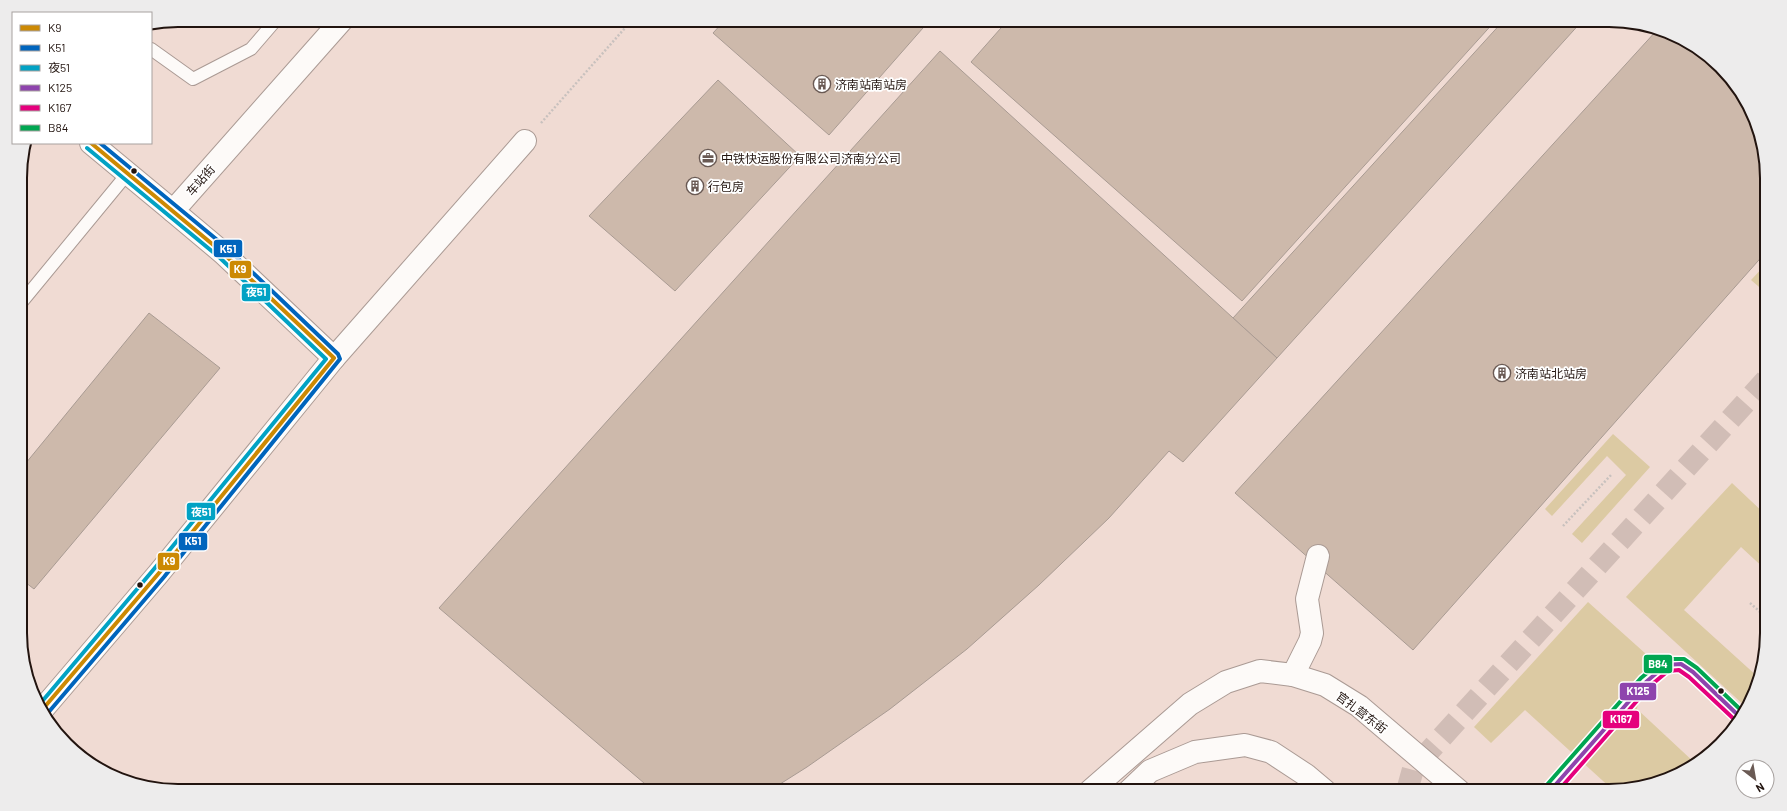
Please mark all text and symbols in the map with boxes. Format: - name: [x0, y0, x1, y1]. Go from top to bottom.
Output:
- legend: [12, 12, 152, 144]
- text: K9: [48, 20, 62, 34]
- text: K51: [48, 40, 65, 54]
- text: 夜51: [48, 60, 70, 74]
- building icon: 济南站南站房: [812, 74, 832, 94]
- place label: 济南站南站房: [835, 77, 907, 91]
- text: K125: [48, 80, 72, 94]
- text: K167: [48, 100, 72, 114]
- text: B84: [48, 120, 68, 134]
- office icon: 中铁快运股份有限公司济南分公司: [698, 148, 718, 168]
- place label: 中铁快运股份有限公司济南分公司: [721, 151, 901, 165]
- street label: 车站街: [183, 162, 217, 198]
- unlabelled marker: [129, 166, 139, 176]
- building icon: 行包房: [685, 176, 705, 196]
- place label: 行包房: [708, 179, 744, 193]
- line badge: K51: [213, 239, 243, 258]
- text: K51: [220, 242, 236, 255]
- line badge: K9: [229, 260, 252, 279]
- text: K9: [234, 262, 247, 275]
- line badge: 夜51: [241, 283, 271, 302]
- text: 夜51: [246, 285, 266, 298]
- building icon: 济南站北站房: [1492, 363, 1512, 383]
- place label: 济南站北站房: [1515, 366, 1587, 380]
- line badge: 夜51: [186, 502, 216, 521]
- text: 夜51: [191, 505, 211, 518]
- line badge: K51: [178, 532, 208, 551]
- text: K51: [185, 534, 201, 547]
- line badge: K9: [157, 552, 180, 571]
- text: K9: [163, 554, 176, 567]
- unlabelled marker: [135, 580, 145, 590]
- line badge: B84: [1643, 654, 1673, 674]
- text: B84: [1648, 657, 1668, 670]
- line badge: K125: [1619, 682, 1657, 701]
- text: K125: [1627, 684, 1650, 697]
- unlabelled marker: [1716, 686, 1726, 696]
- street label: 官扎营东街: [1334, 688, 1390, 736]
- line badge: K167: [1602, 710, 1640, 729]
- text: K167: [1610, 712, 1633, 725]
- north arrow: [1735, 759, 1775, 799]
- text: N: [1754, 781, 1767, 795]

